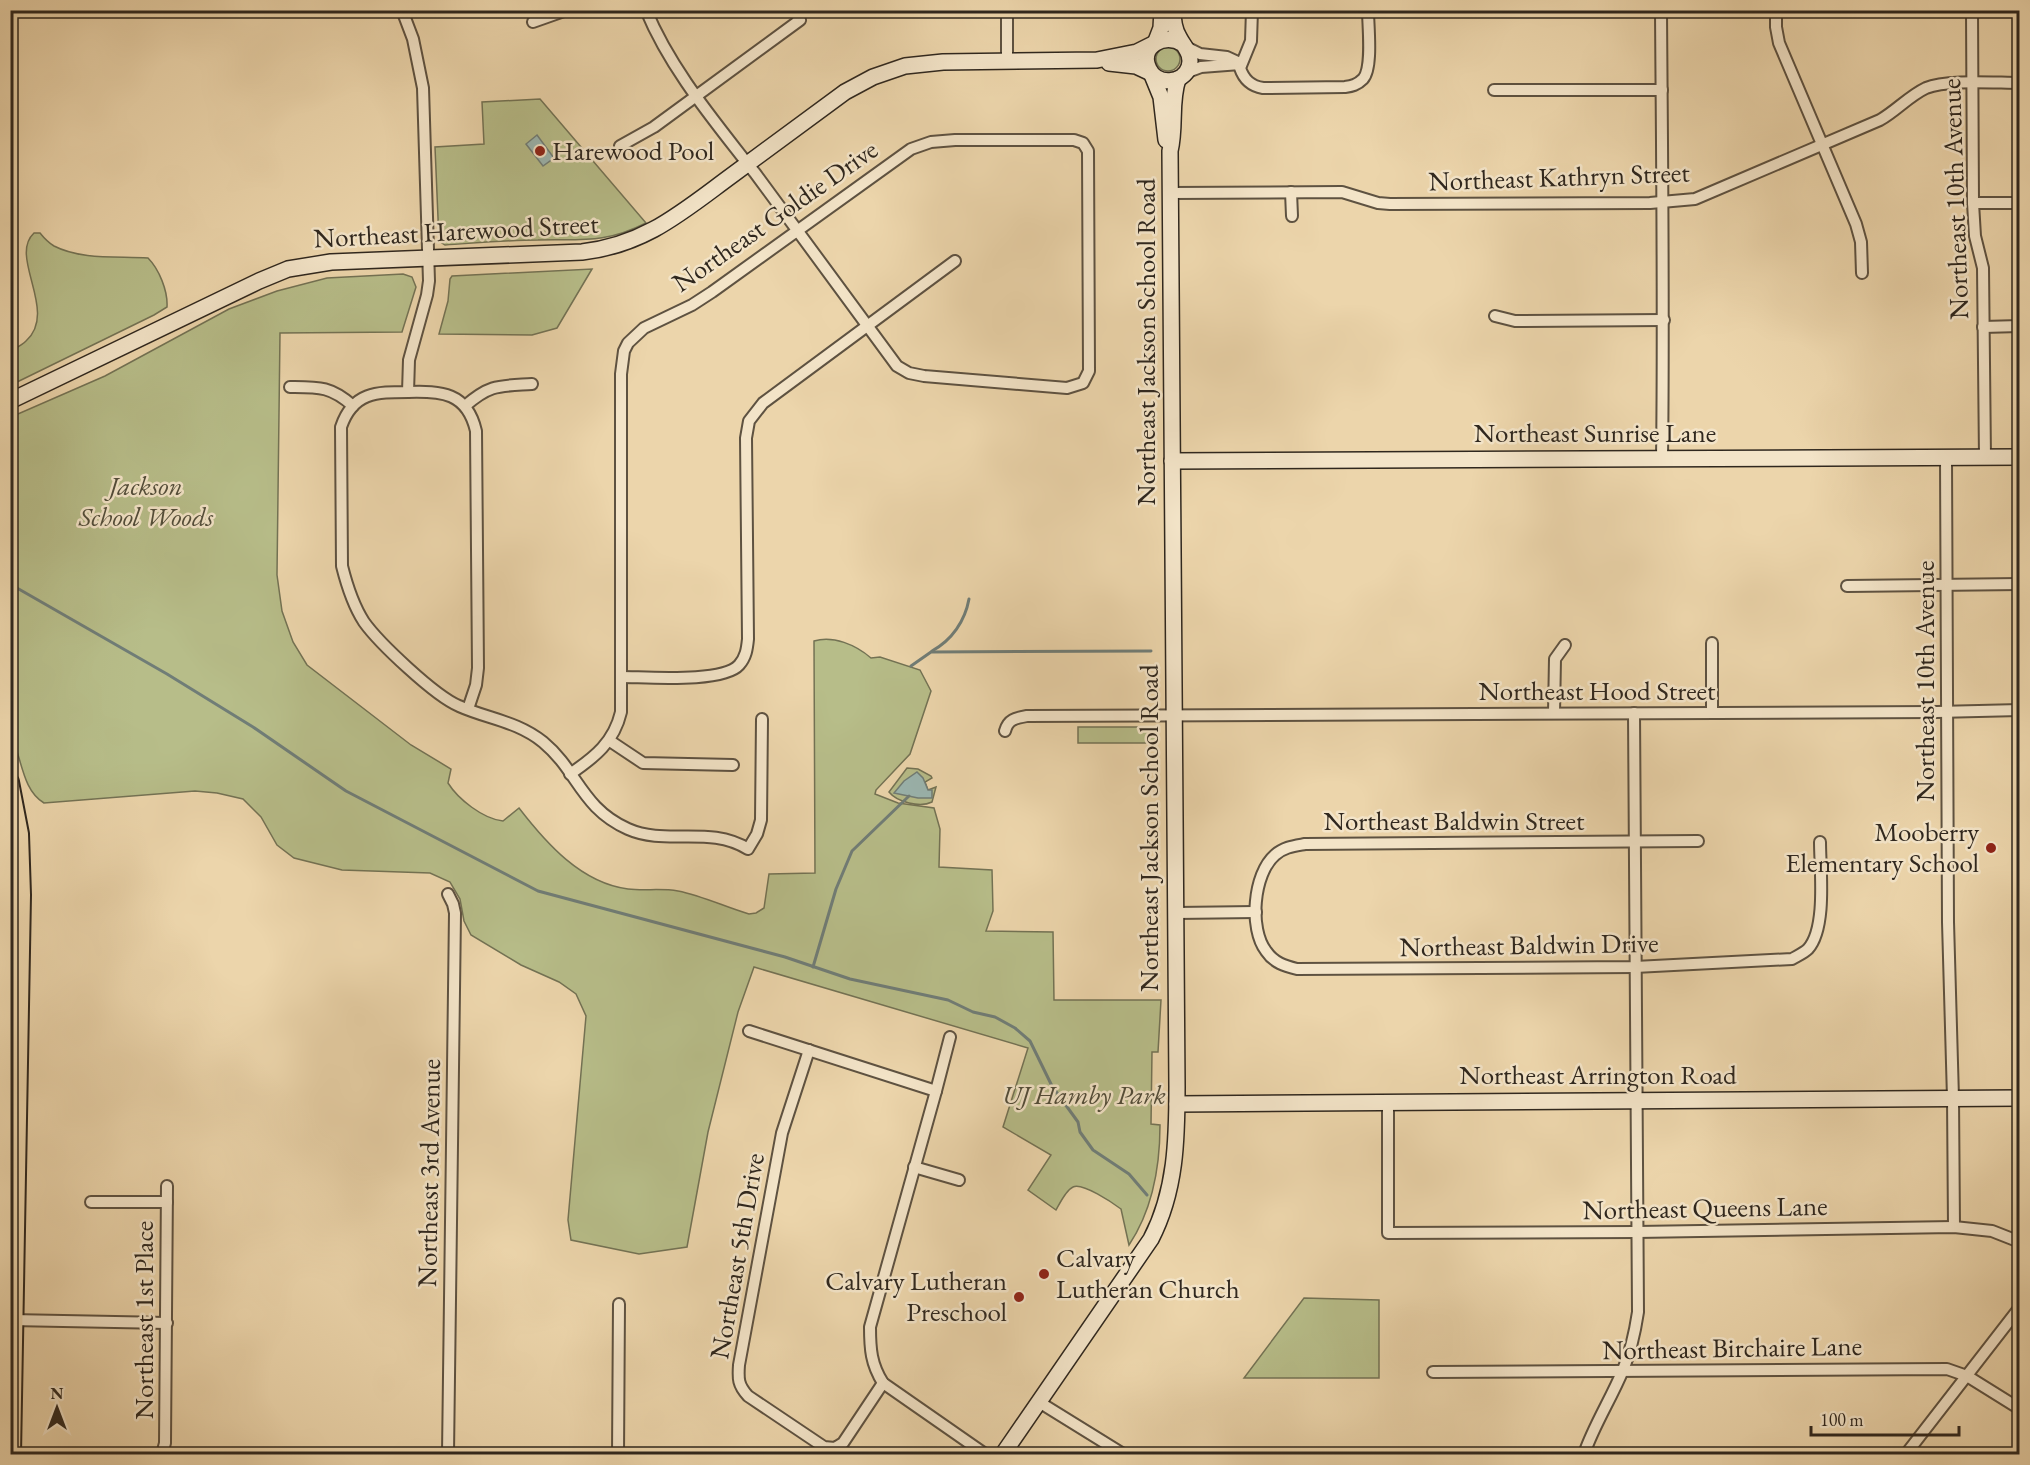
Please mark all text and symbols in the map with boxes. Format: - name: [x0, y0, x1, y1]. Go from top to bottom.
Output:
- street label: Northeast 10th Avenue: [1933, 78, 1976, 320]
- street label: Northeast Goldie Drive: [665, 132, 884, 300]
- place label: Harewood Pool: [552, 133, 714, 168]
- marker: Harewood Pool: [533, 144, 547, 158]
- street label: Northeast Kathryn Street: [1428, 154, 1691, 199]
- street label: Northeast Jackson School Road: [1128, 178, 1163, 506]
- street label: Northeast Harewood Street: [313, 206, 600, 255]
- street label: Northeast Sunrise Lane: [1474, 415, 1716, 450]
- park label: Jackson School Woods: [78, 468, 214, 534]
- street label: Northeast 10th Avenue: [1907, 560, 1942, 802]
- street label: Northeast Jackson School Road: [1131, 664, 1166, 992]
- street label: Northeast Hood Street: [1478, 673, 1716, 708]
- street label: Northeast Baldwin Street: [1324, 803, 1585, 838]
- place label: Mooberry Elementary School: [1785, 814, 1979, 880]
- marker: Mooberry Elementary School: [1984, 841, 1998, 855]
- street label: Northeast Baldwin Drive: [1399, 925, 1659, 964]
- street label: Northeast Arrington Road: [1459, 1057, 1737, 1092]
- street label: Northeast 3rd Avenue: [409, 1058, 448, 1288]
- park label: UJ Hamby Park: [1002, 1077, 1166, 1112]
- street label: Northeast 5th Drive: [701, 1150, 772, 1362]
- street label: Northeast Queens Lane: [1582, 1188, 1828, 1227]
- street label: Northeast 1st Place: [126, 1221, 161, 1419]
- place label: Calvary Lutheran Church: [1056, 1240, 1240, 1306]
- place label: Calvary Lutheran Preschool: [825, 1263, 1007, 1329]
- marker: Calvary Lutheran Church: [1037, 1267, 1051, 1281]
- marker: Calvary Lutheran Preschool: [1012, 1290, 1026, 1304]
- street label: Northeast Birchaire Lane: [1602, 1328, 1862, 1367]
- north arrow: [27, 1378, 87, 1438]
- text: N: [51, 1383, 64, 1404]
- scale bar: [1811, 1399, 1960, 1437]
- text: 100 m: [1820, 1408, 1864, 1431]

